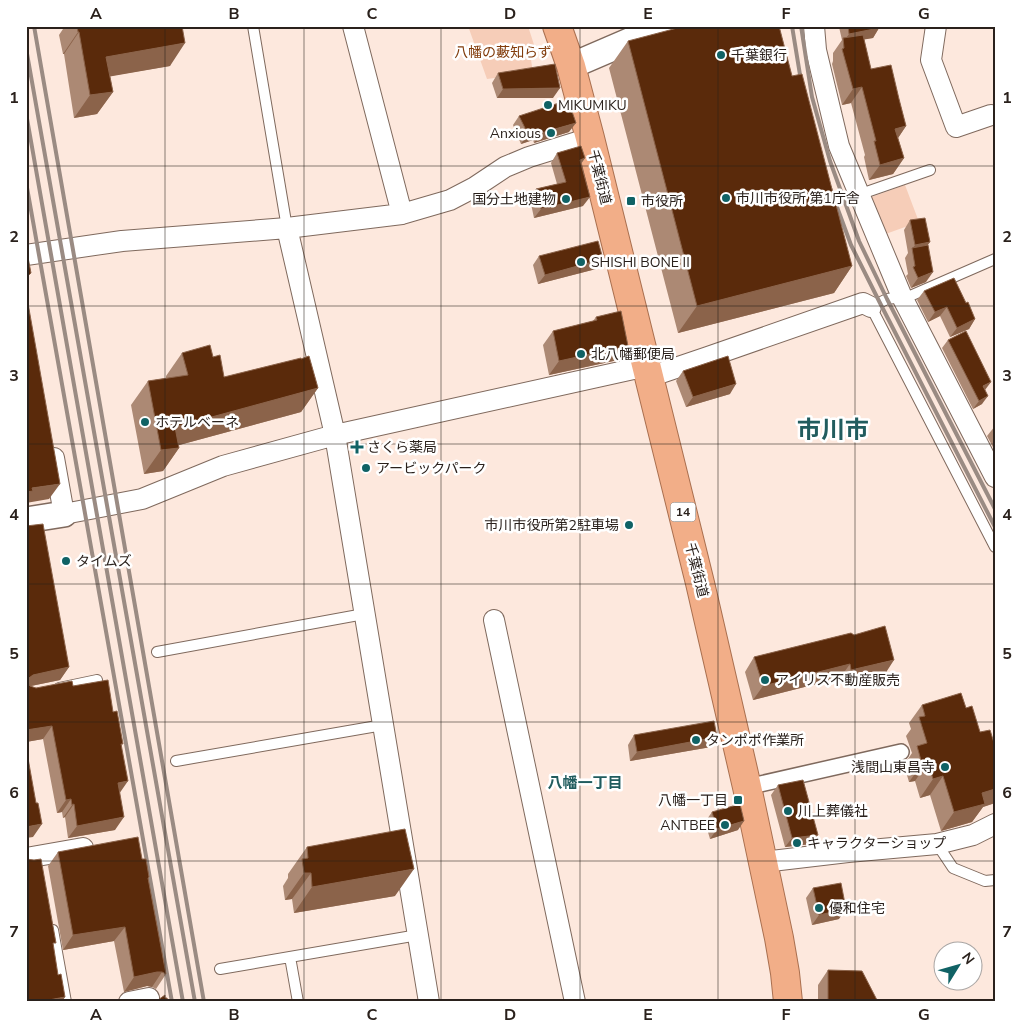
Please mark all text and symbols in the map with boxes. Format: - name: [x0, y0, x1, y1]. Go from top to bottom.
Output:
- text: A: [90, 3, 102, 25]
- text: B: [228, 3, 240, 25]
- text: C: [367, 3, 378, 25]
- text: D: [504, 3, 516, 25]
- text: E: [643, 3, 653, 25]
- text: F: [782, 3, 791, 25]
- text: G: [918, 3, 930, 25]
- park label: 八幡の藪知らず: [454, 43, 552, 62]
- place label: 千葉銀行: [731, 46, 787, 65]
- marker: 千葉銀行: [715, 49, 727, 61]
- text: 1: [9, 87, 19, 109]
- text: 1: [1002, 87, 1012, 109]
- place label: MIKUMIKU: [558, 96, 627, 115]
- marker: MIKUMIKU: [542, 99, 554, 111]
- place label: Anxious: [490, 124, 541, 143]
- marker: Anxious: [545, 127, 557, 139]
- street label: 千葉街道: [584, 148, 616, 207]
- place label: 市川市役所 第1庁舎: [736, 189, 860, 208]
- place label: 国分土地建物: [472, 190, 556, 209]
- place label: 市役所: [641, 192, 683, 211]
- marker: 市川市役所 第1庁舎: [720, 192, 732, 204]
- marker: 国分土地建物: [560, 193, 572, 205]
- marker: 市役所: [625, 195, 637, 207]
- text: 2: [9, 226, 19, 248]
- text: 2: [1002, 226, 1012, 248]
- place label: SHISHI BONE II: [591, 253, 690, 272]
- marker: SHISHI BONE II: [575, 256, 587, 268]
- place label: 北八幡郵便局: [591, 345, 675, 364]
- marker: 北八幡郵便局: [575, 348, 587, 360]
- text: 3: [9, 365, 19, 387]
- text: 3: [1002, 365, 1012, 387]
- place label: ホテルベーネ: [155, 413, 239, 432]
- district label: 市川市: [797, 414, 869, 446]
- marker: ホテルベーネ: [139, 416, 151, 428]
- place label: さくら薬局: [367, 438, 437, 457]
- marker: さくら薬局: [351, 441, 363, 453]
- place label: アービックパーク: [376, 459, 486, 478]
- marker: アービックパーク: [360, 462, 372, 474]
- road number: 14: [670, 502, 696, 522]
- text: 4: [9, 504, 19, 526]
- text: 4: [1002, 504, 1012, 526]
- place label: 市川市役所第2駐車場: [485, 516, 619, 535]
- marker: 市川市役所第2駐車場: [623, 519, 635, 531]
- street label: 千葉街道: [681, 541, 713, 600]
- place label: タイムズ: [76, 552, 132, 571]
- marker: タイムズ: [60, 555, 72, 567]
- text: 5: [9, 643, 19, 665]
- text: 5: [1002, 643, 1012, 665]
- place label: アイリス不動産販売: [775, 671, 900, 690]
- marker: アイリス不動産販売: [759, 674, 771, 686]
- place label: タンポポ作業所: [706, 731, 804, 750]
- marker: タンポポ作業所: [690, 734, 702, 746]
- place label: 浅間山東昌寺: [851, 758, 935, 777]
- marker: 浅間山東昌寺: [939, 761, 951, 773]
- district label: 八幡一丁目: [547, 773, 623, 793]
- text: 6: [9, 782, 19, 804]
- text: 6: [1002, 782, 1012, 804]
- place label: 八幡一丁目: [658, 791, 728, 810]
- marker: 八幡一丁目: [732, 794, 744, 806]
- place label: 川上葬儀社: [798, 802, 868, 821]
- marker: 川上葬儀社: [782, 805, 794, 817]
- place label: ANTBEE: [660, 816, 715, 835]
- marker: ANTBEE: [719, 819, 731, 831]
- place label: キャラクターショップ: [807, 834, 946, 853]
- marker: キャラクターショップ: [791, 837, 803, 849]
- place label: 優和住宅: [829, 899, 885, 918]
- marker: 優和住宅: [813, 902, 825, 914]
- text: 7: [9, 921, 19, 943]
- text: 7: [1002, 921, 1012, 943]
- north arrow: [934, 940, 984, 990]
- text: N: [957, 949, 979, 968]
- text: A: [90, 1004, 102, 1026]
- text: B: [228, 1004, 240, 1026]
- text: C: [367, 1004, 378, 1026]
- text: D: [504, 1004, 516, 1026]
- text: E: [643, 1004, 653, 1026]
- text: F: [782, 1004, 791, 1026]
- text: G: [918, 1004, 930, 1026]

